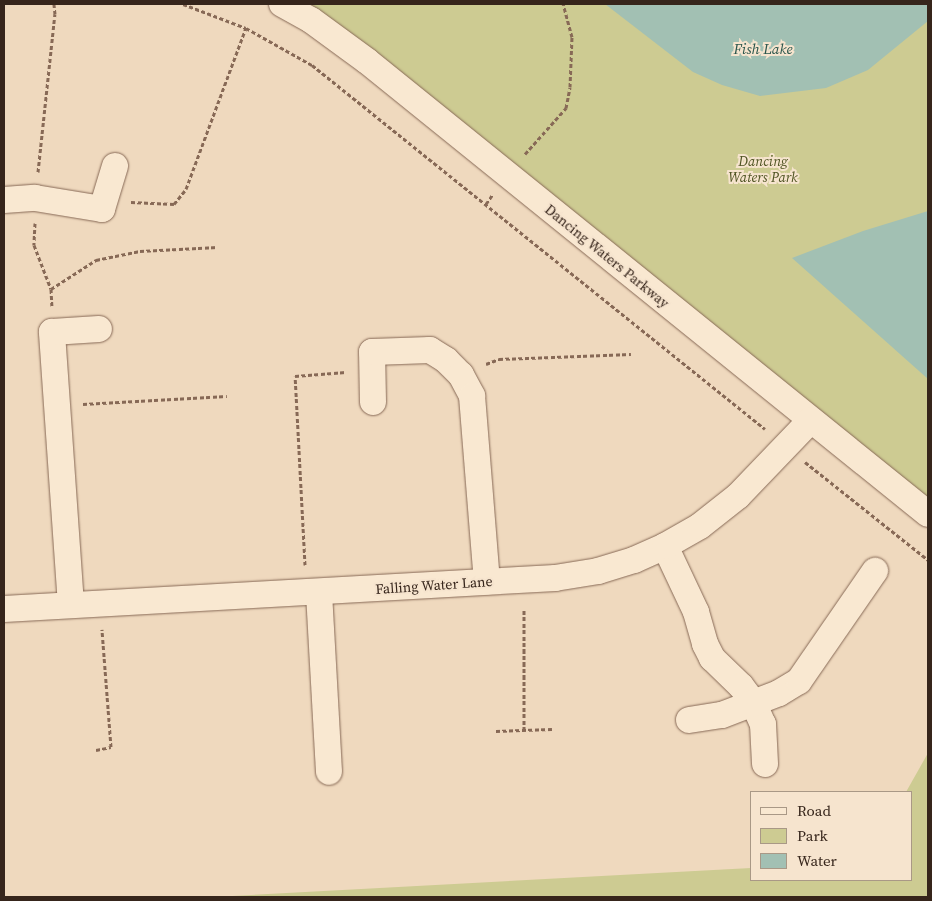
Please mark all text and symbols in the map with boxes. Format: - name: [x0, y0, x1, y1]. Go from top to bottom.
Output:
- water label: Fish Lake: [733, 40, 793, 58]
- park label: Dancing Waters Park: [728, 153, 798, 186]
- street label: Dancing Waters Parkway: [541, 201, 673, 311]
- street label: Falling Water Lane: [375, 573, 493, 597]
- legend: [750, 791, 912, 881]
- text: Road: [797, 800, 831, 821]
- text: Park: [797, 825, 828, 846]
- text: Water: [797, 850, 837, 871]

